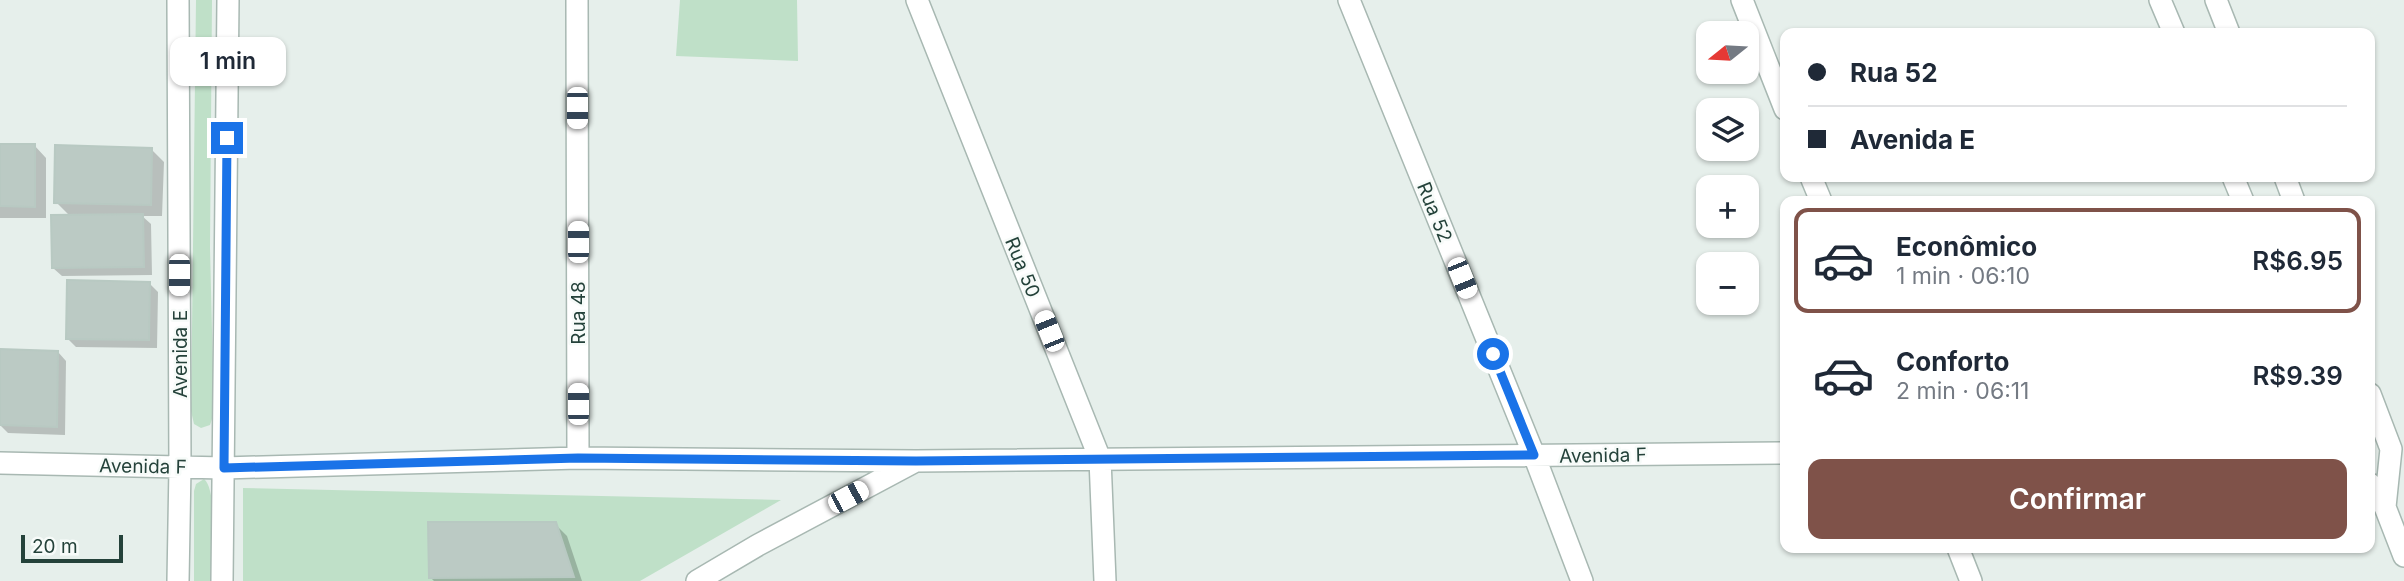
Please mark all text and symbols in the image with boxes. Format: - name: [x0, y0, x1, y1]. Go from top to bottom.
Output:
- north arrow: [1696, 21, 1759, 84]
- map controls: [1696, 21, 1759, 315]
- callout: 1 min: [169, 37, 285, 86]
- text: 1 min: [200, 47, 256, 75]
- text: Rua 52: [1850, 57, 1938, 88]
- car: [567, 87, 588, 129]
- button: layers: [1696, 98, 1759, 161]
- route end: [211, 122, 243, 154]
- text: Avenida E: [1850, 124, 1975, 155]
- button: +: [1696, 175, 1759, 238]
- street label: Rua 52: [1412, 179, 1457, 246]
- car: [568, 221, 589, 263]
- icon: car: [1812, 229, 1875, 292]
- text: Econômico: [1896, 231, 2037, 262]
- street label: Rua 50: [1000, 234, 1045, 301]
- text: R$6.95: [2252, 245, 2343, 276]
- button: −: [1696, 252, 1759, 315]
- car: [169, 254, 190, 296]
- car: [1445, 255, 1480, 301]
- text: 1 min · 06:10: [1896, 262, 2030, 290]
- street label: Rua 48: [567, 281, 590, 345]
- car: [1032, 308, 1067, 354]
- street label: Avenida E: [169, 310, 192, 398]
- route start: [1477, 338, 1509, 370]
- icon: car: [1812, 344, 1875, 407]
- text: Conforto: [1896, 346, 2009, 377]
- text: R$9.39: [2252, 360, 2343, 391]
- text: 2 min · 06:11: [1896, 377, 2029, 405]
- car: [568, 383, 589, 425]
- street label: Avenida F: [1559, 443, 1647, 468]
- street label: Avenida F: [99, 454, 187, 479]
- button: Confirmar: [1808, 459, 2347, 539]
- car: [825, 478, 872, 516]
- scale bar: [21, 532, 122, 564]
- text: 20 m: [32, 535, 78, 558]

